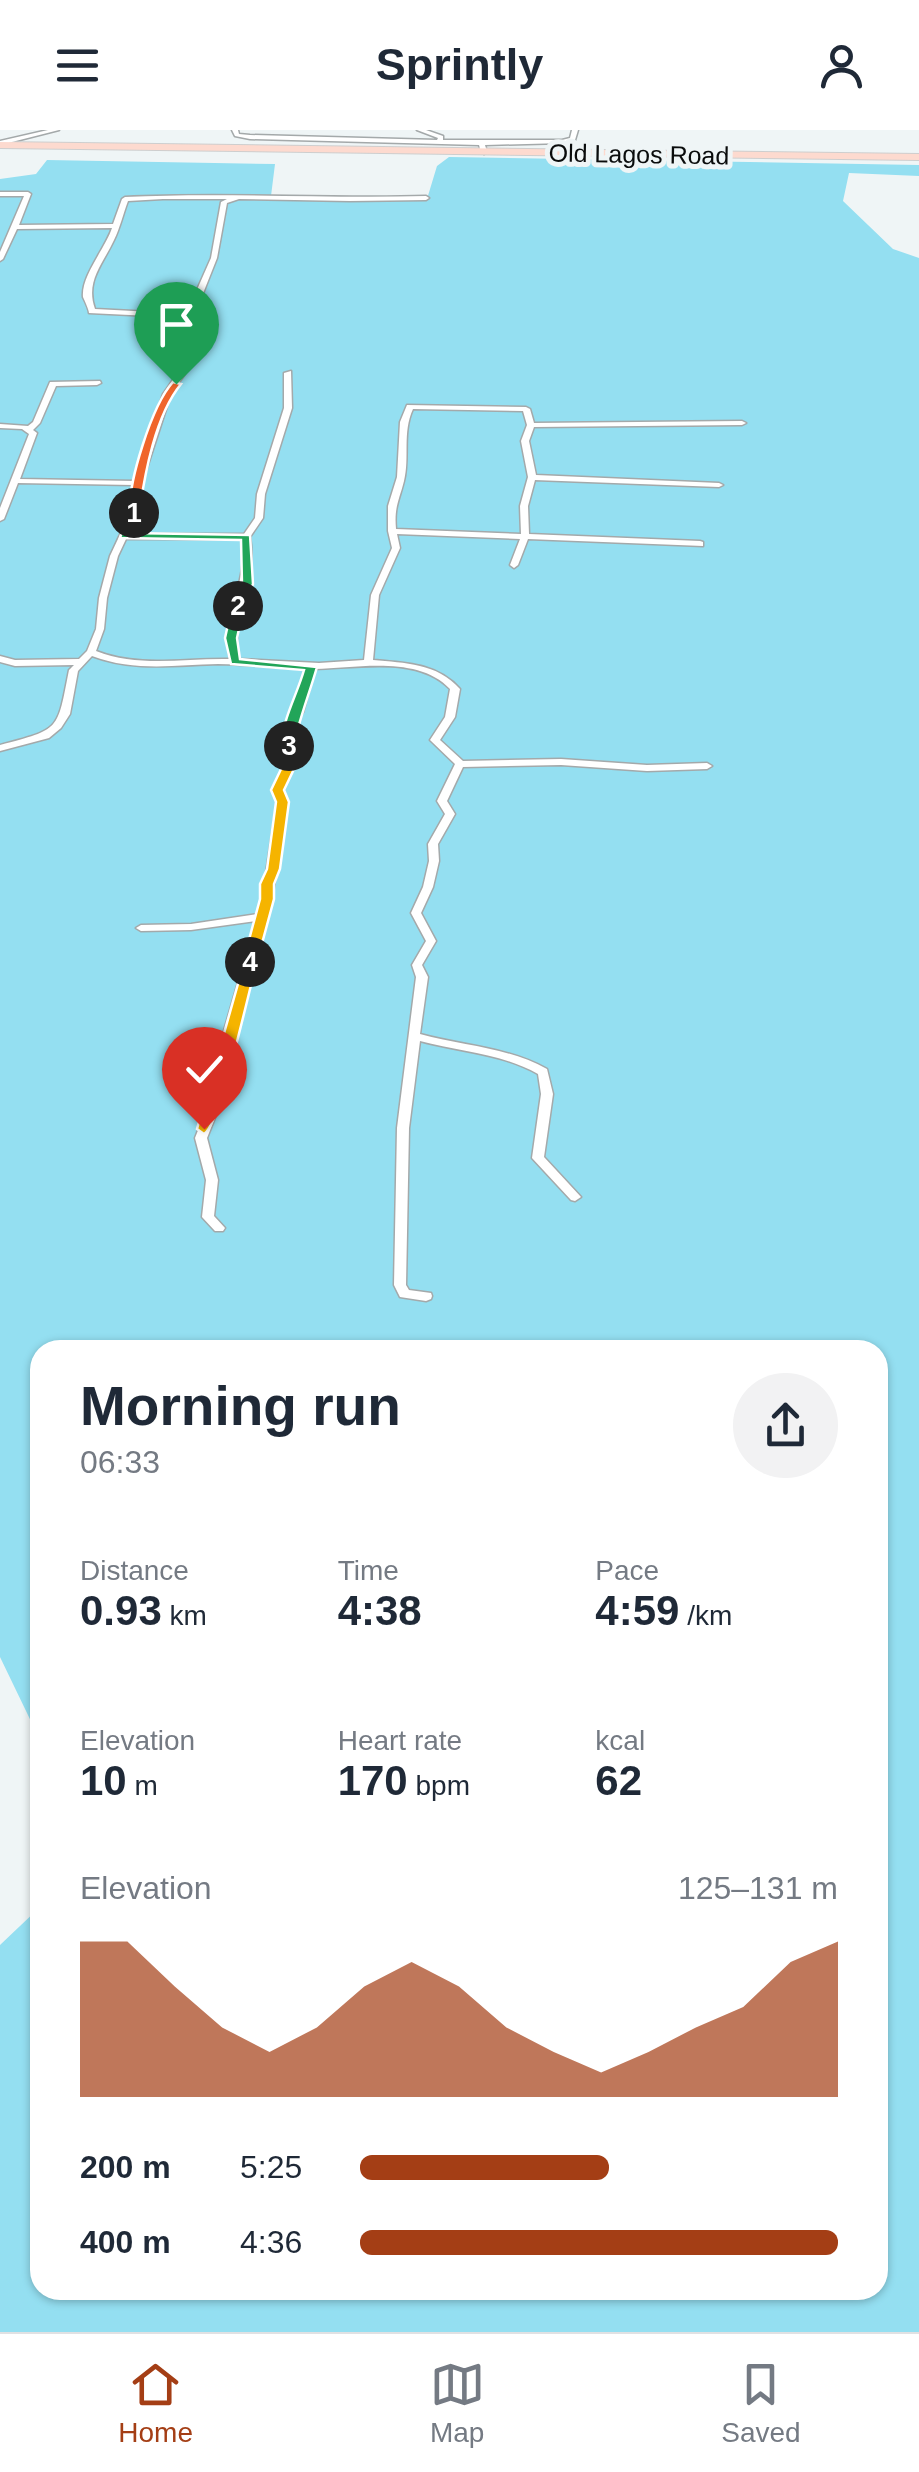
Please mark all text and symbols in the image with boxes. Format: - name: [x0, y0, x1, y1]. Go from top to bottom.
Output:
- icon: menu: [50, 38, 105, 93]
- icon: person: [814, 38, 869, 93]
- text: Sprintly: [376, 39, 543, 90]
- street label: Old Lagos Road: [548, 138, 730, 170]
- pin: [134, 282, 219, 385]
- icon: arrive: [149, 297, 204, 352]
- pin: 1: [109, 488, 159, 538]
- text: 1: [126, 497, 142, 528]
- pin: 2: [213, 581, 263, 631]
- text: 2: [230, 590, 246, 621]
- pin: 3: [264, 721, 314, 771]
- text: 3: [281, 730, 297, 761]
- pin: 4: [225, 937, 275, 987]
- text: 4: [242, 946, 258, 977]
- pin: [162, 1027, 247, 1130]
- icon: check: [177, 1042, 232, 1097]
- button: share: [733, 1373, 838, 1478]
- text: Morning run: [80, 1375, 401, 1437]
- text: 06:33: [80, 1444, 160, 1480]
- text: Distance: [80, 1555, 189, 1586]
- text: Time: [338, 1555, 399, 1586]
- text: Pace: [595, 1555, 659, 1586]
- text: 0.93: [80, 1587, 162, 1634]
- text: 4:38: [338, 1587, 422, 1634]
- text: 4:59: [595, 1587, 679, 1634]
- text: km: [162, 1600, 207, 1631]
- text: /km: [679, 1600, 732, 1631]
- text: Elevation: [80, 1725, 195, 1756]
- text: Heart rate: [338, 1725, 462, 1756]
- text: kcal: [595, 1725, 645, 1756]
- text: 10: [80, 1757, 127, 1804]
- text: 170: [338, 1757, 408, 1804]
- text: 62: [595, 1757, 642, 1804]
- text: m: [127, 1770, 158, 1801]
- text: bpm: [408, 1770, 470, 1801]
- text: Elevation: [80, 1870, 212, 1906]
- text: 125–131 m: [678, 1870, 838, 1906]
- text: 200 m: [80, 2149, 171, 2185]
- text: 5:25: [240, 2149, 302, 2185]
- text: 400 m: [80, 2224, 171, 2260]
- text: 4:36: [240, 2224, 302, 2260]
- tab: Home: [118, 2357, 193, 2449]
- tab: Map: [430, 2357, 485, 2449]
- tab: Saved: [721, 2357, 801, 2449]

